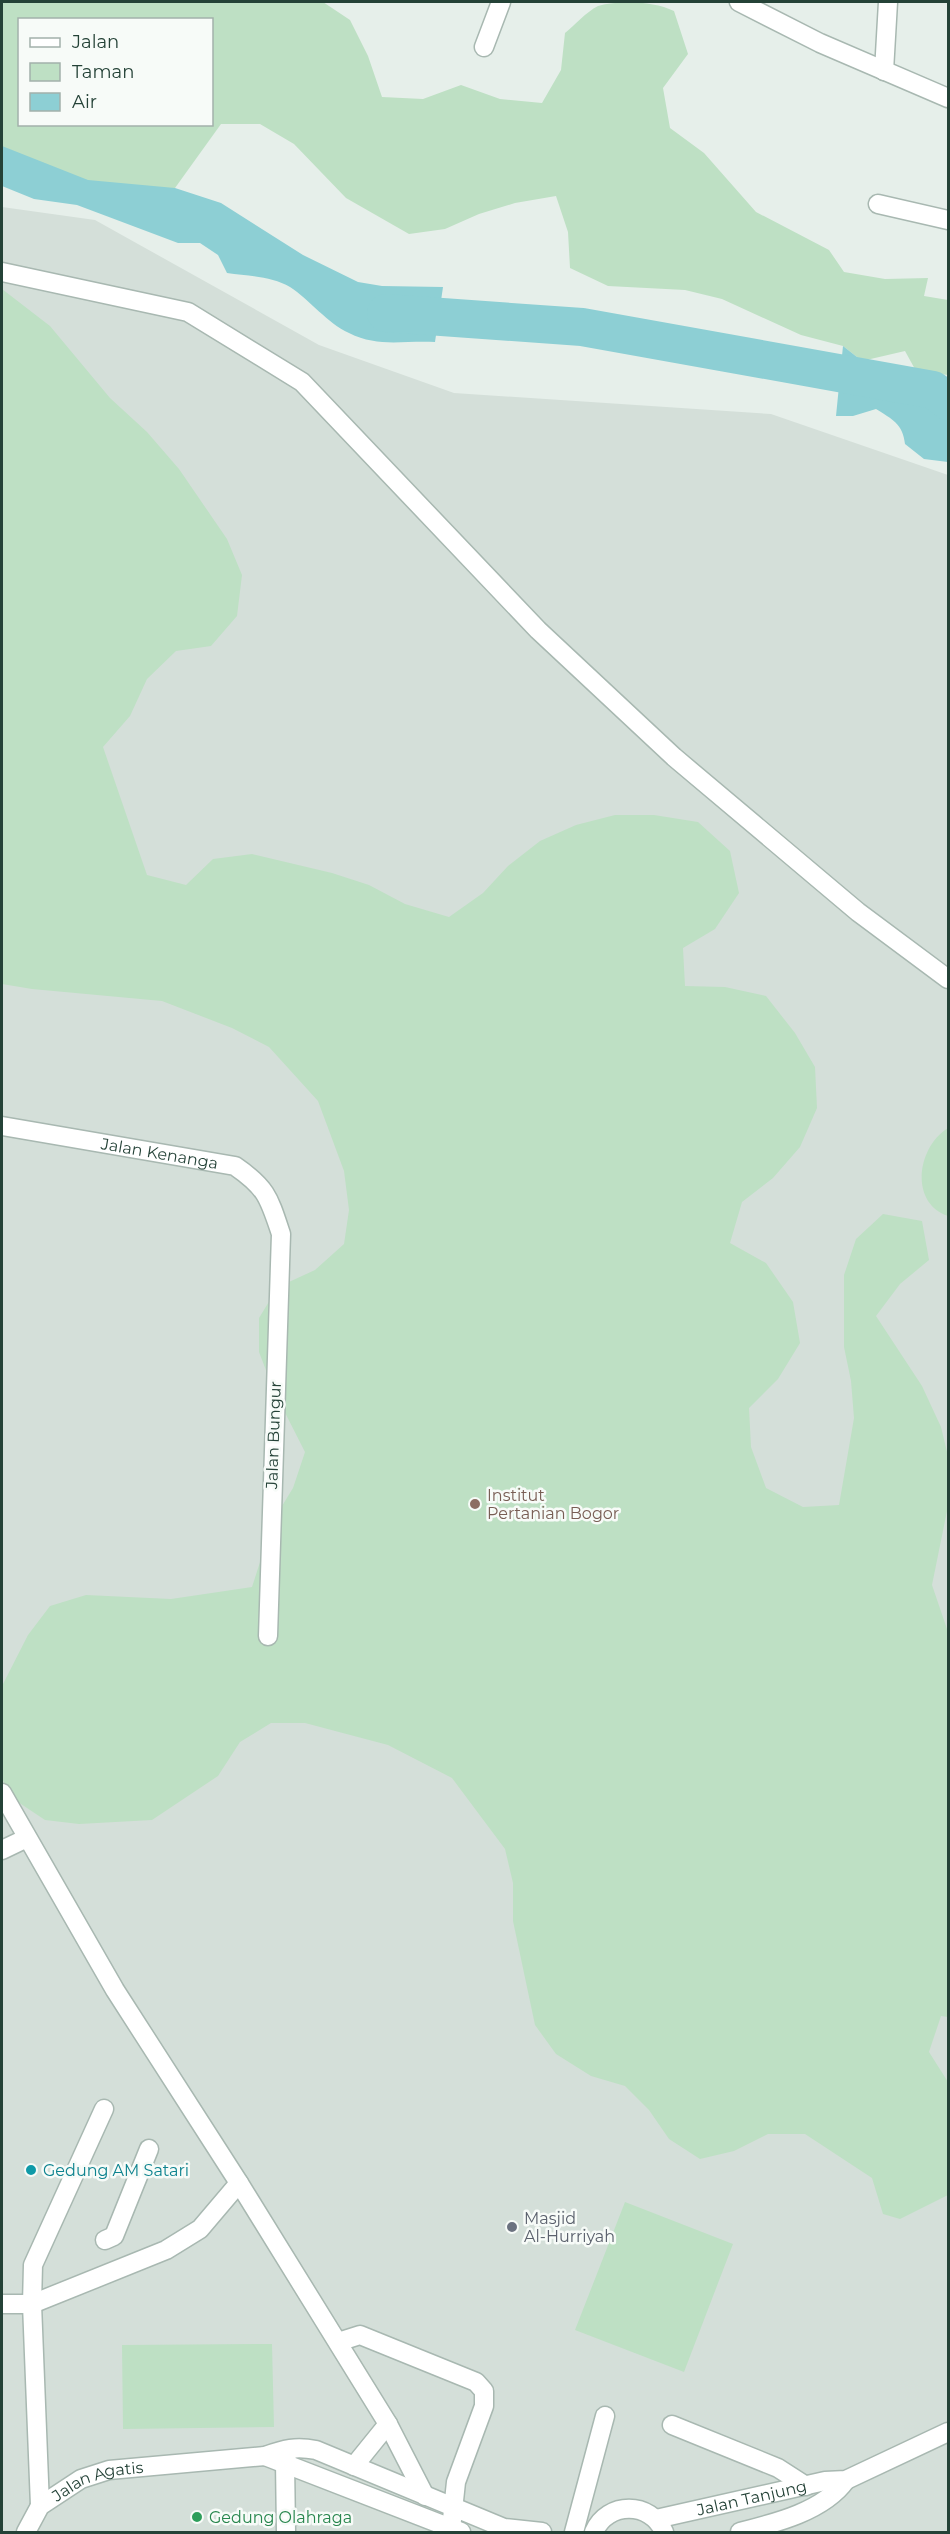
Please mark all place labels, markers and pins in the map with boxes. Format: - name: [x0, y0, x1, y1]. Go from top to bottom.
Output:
- place label: Institut Pertanian Bogor: [487, 1486, 619, 1523]
- marker: Institut Pertanian Bogor: [468, 1497, 482, 1511]
- place label: Gedung AM Satari: [43, 2161, 189, 2180]
- marker: Gedung AM Satari: [24, 2163, 38, 2177]
- place label: Masjid Al-Hurriyah: [524, 2209, 615, 2246]
- marker: Masjid Al-Hurriyah: [505, 2220, 519, 2234]
- place label: Gedung Olahraga: [209, 2508, 352, 2527]
- marker: Gedung Olahraga: [190, 2510, 204, 2524]

